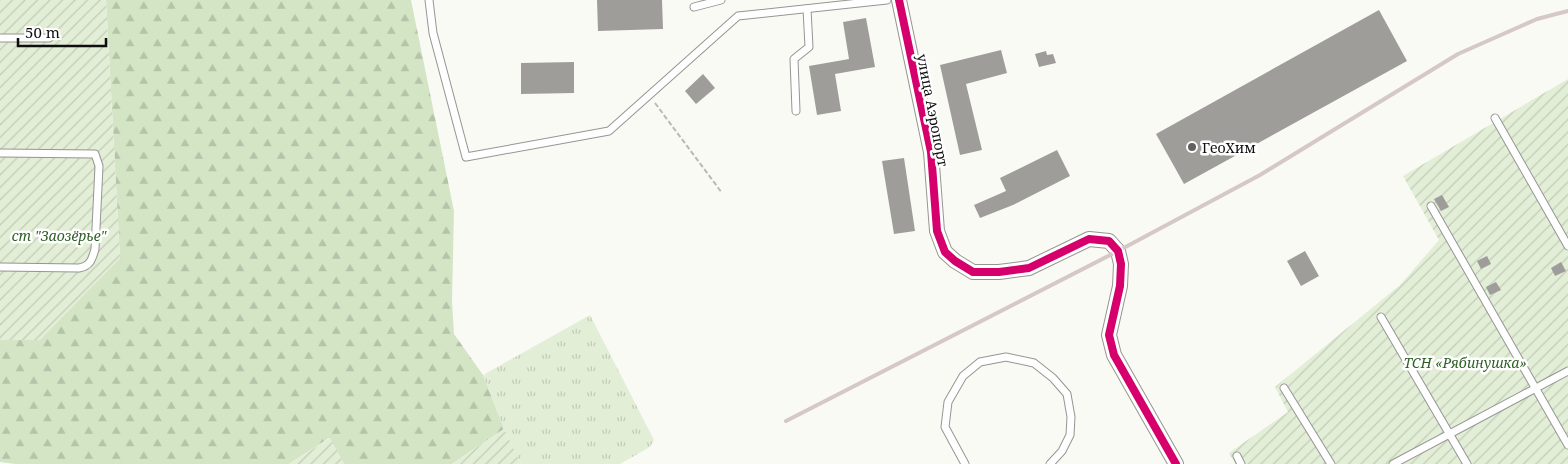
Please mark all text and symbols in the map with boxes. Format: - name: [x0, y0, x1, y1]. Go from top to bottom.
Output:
- scale bar: [18, 15, 105, 47]
- text: 50 m: [25, 22, 60, 42]
- street label: улица Аэропорт: [913, 52, 953, 168]
- place label: ГеоХим: [1202, 138, 1256, 157]
- marker: ГеоХим: [1186, 141, 1198, 153]
- park label: ст "Заозёрье": [12, 226, 108, 245]
- park label: ТСН «Рябинушка»: [1403, 353, 1527, 372]

